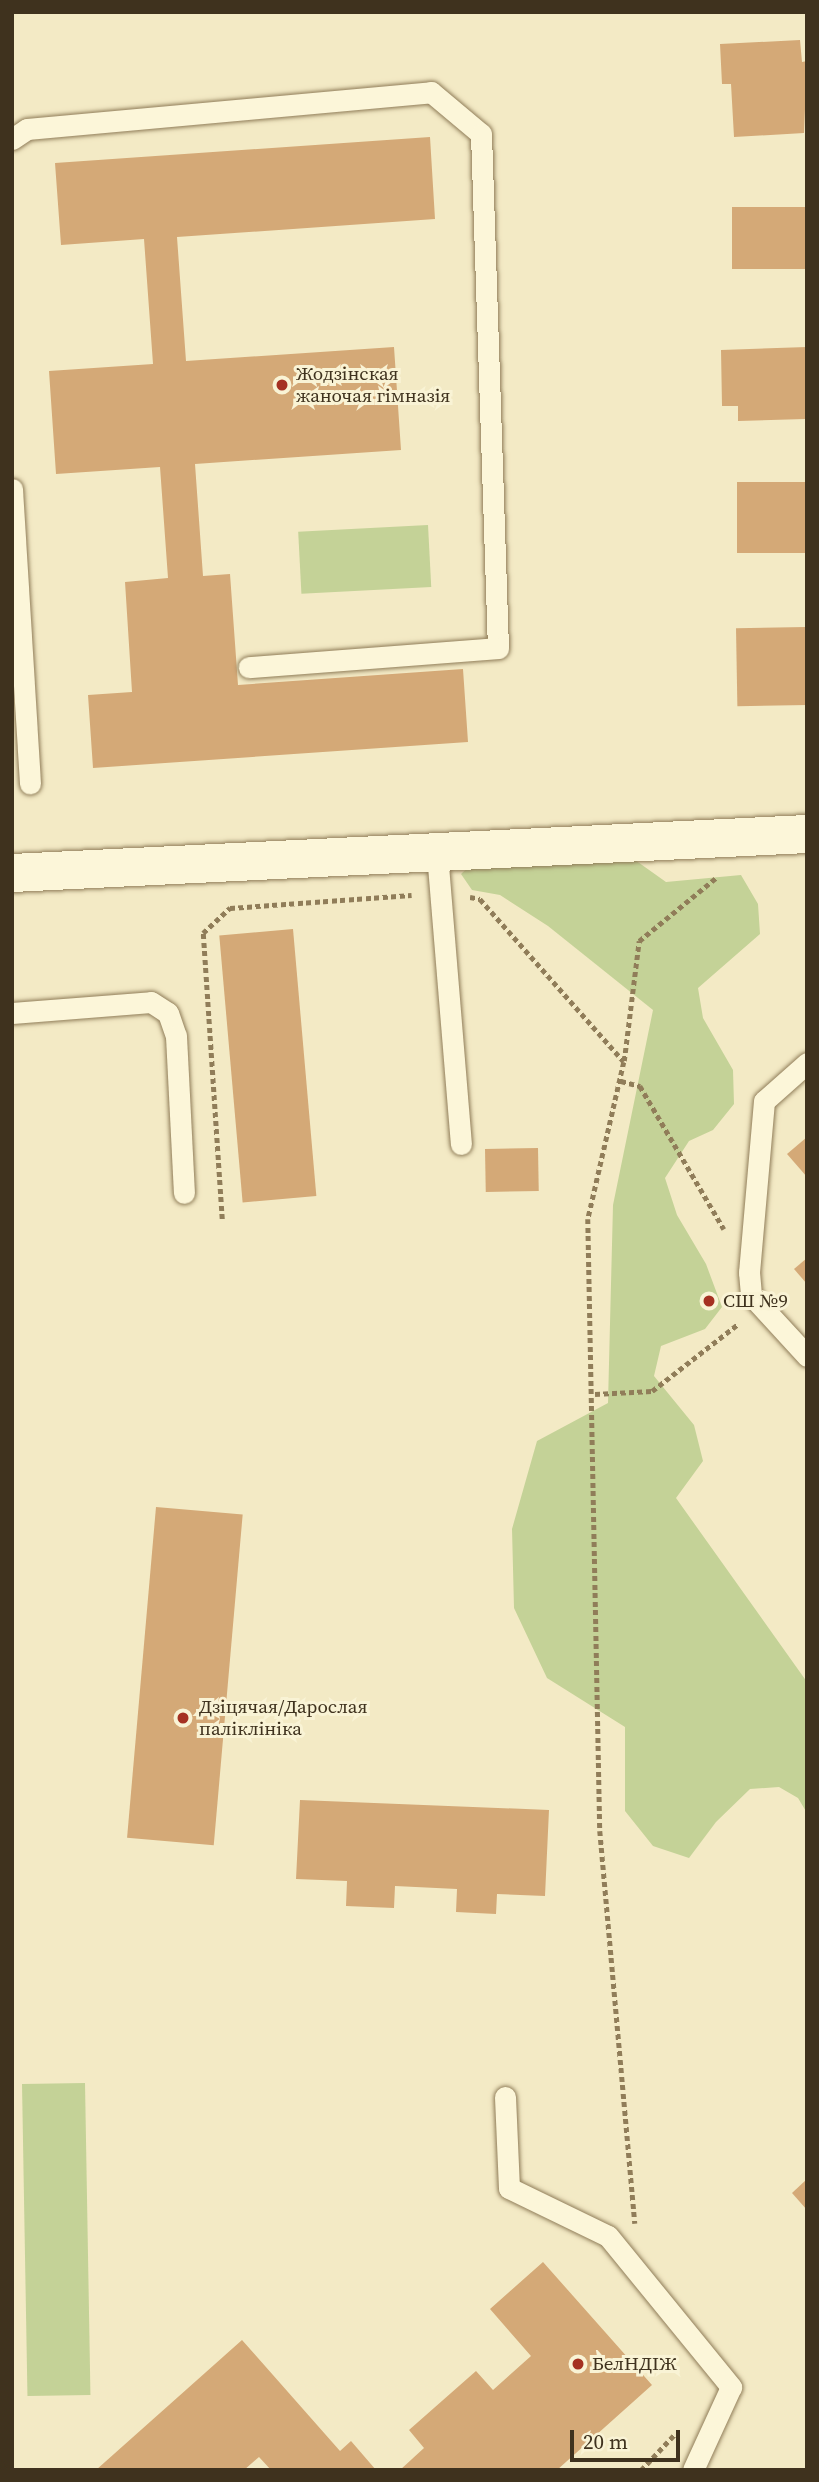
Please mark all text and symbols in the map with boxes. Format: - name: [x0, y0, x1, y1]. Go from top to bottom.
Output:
- place label: Жодзінская жаночая гімназія: [296, 363, 450, 407]
- marker: Жодзінская жаночая гімназія: [274, 377, 290, 393]
- place label: СШ №9: [723, 1290, 788, 1312]
- marker: СШ №9: [701, 1293, 717, 1309]
- place label: Дзіцячая/Дарослая паліклініка: [199, 1696, 368, 1740]
- marker: Дзіцячая/Дарослая паліклініка: [173, 1708, 193, 1728]
- place label: БелНДІЖ: [592, 2353, 677, 2375]
- marker: БелНДІЖ: [570, 2356, 586, 2372]
- scale bar: [574, 2416, 684, 2460]
- text: 20 m: [583, 2427, 628, 2456]

